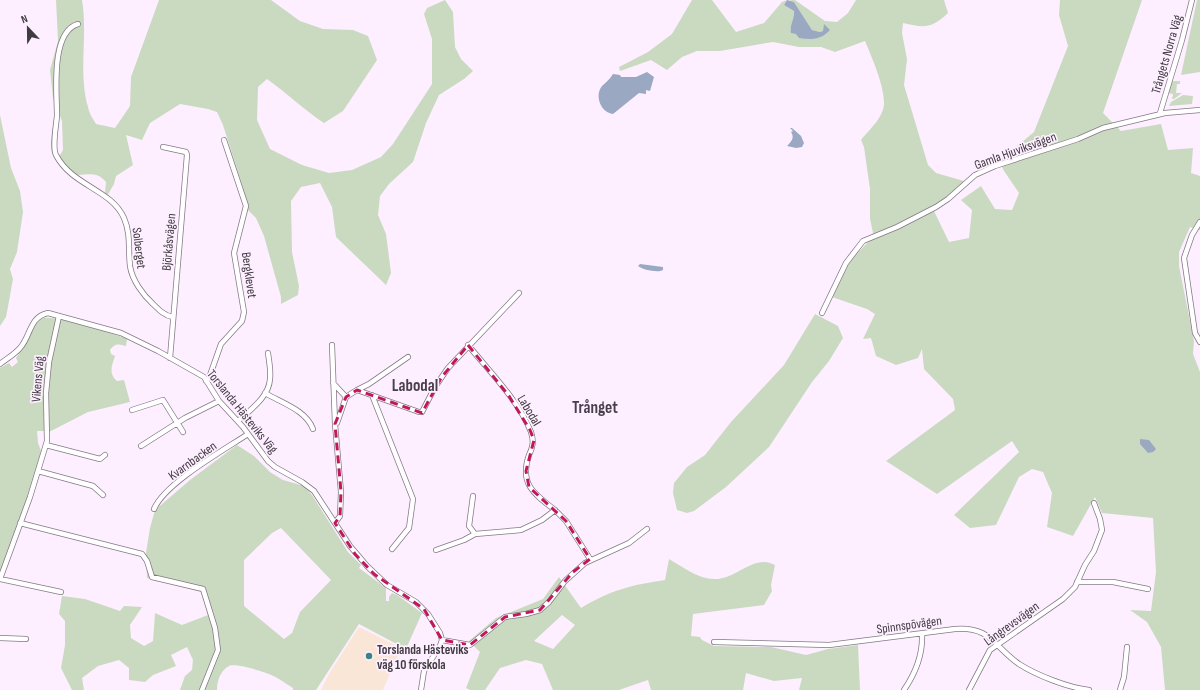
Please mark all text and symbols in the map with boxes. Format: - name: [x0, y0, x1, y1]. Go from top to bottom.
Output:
- north arrow: [8, 8, 48, 48]
- text: N: [19, 12, 30, 26]
- street label: Trångets Norra Väg: [1148, 13, 1186, 96]
- street label: Gamla Hjuviksvägen: [972, 129, 1059, 173]
- street label: Björkåsvägen: [159, 213, 179, 271]
- street label: Solberget: [129, 226, 149, 270]
- street label: Bergklevet: [238, 251, 260, 299]
- street label: Vikens Väg: [28, 355, 48, 403]
- street label: Torslanda Hästeviks Väg: [203, 366, 281, 457]
- district label: Labodal: [392, 376, 438, 396]
- street label: Labodal: [514, 392, 545, 429]
- district label: Trånget: [572, 398, 618, 418]
- street label: Kvarnbacken: [165, 438, 220, 484]
- street label: Långrevsvägen: [981, 598, 1042, 649]
- street label: Spinnspövägen: [876, 613, 943, 637]
- place label: Torslanda Hästeviks väg 10 förskola: [377, 642, 468, 673]
- marker: Torslanda Hästeviks väg 10 förskola: [364, 651, 374, 661]

